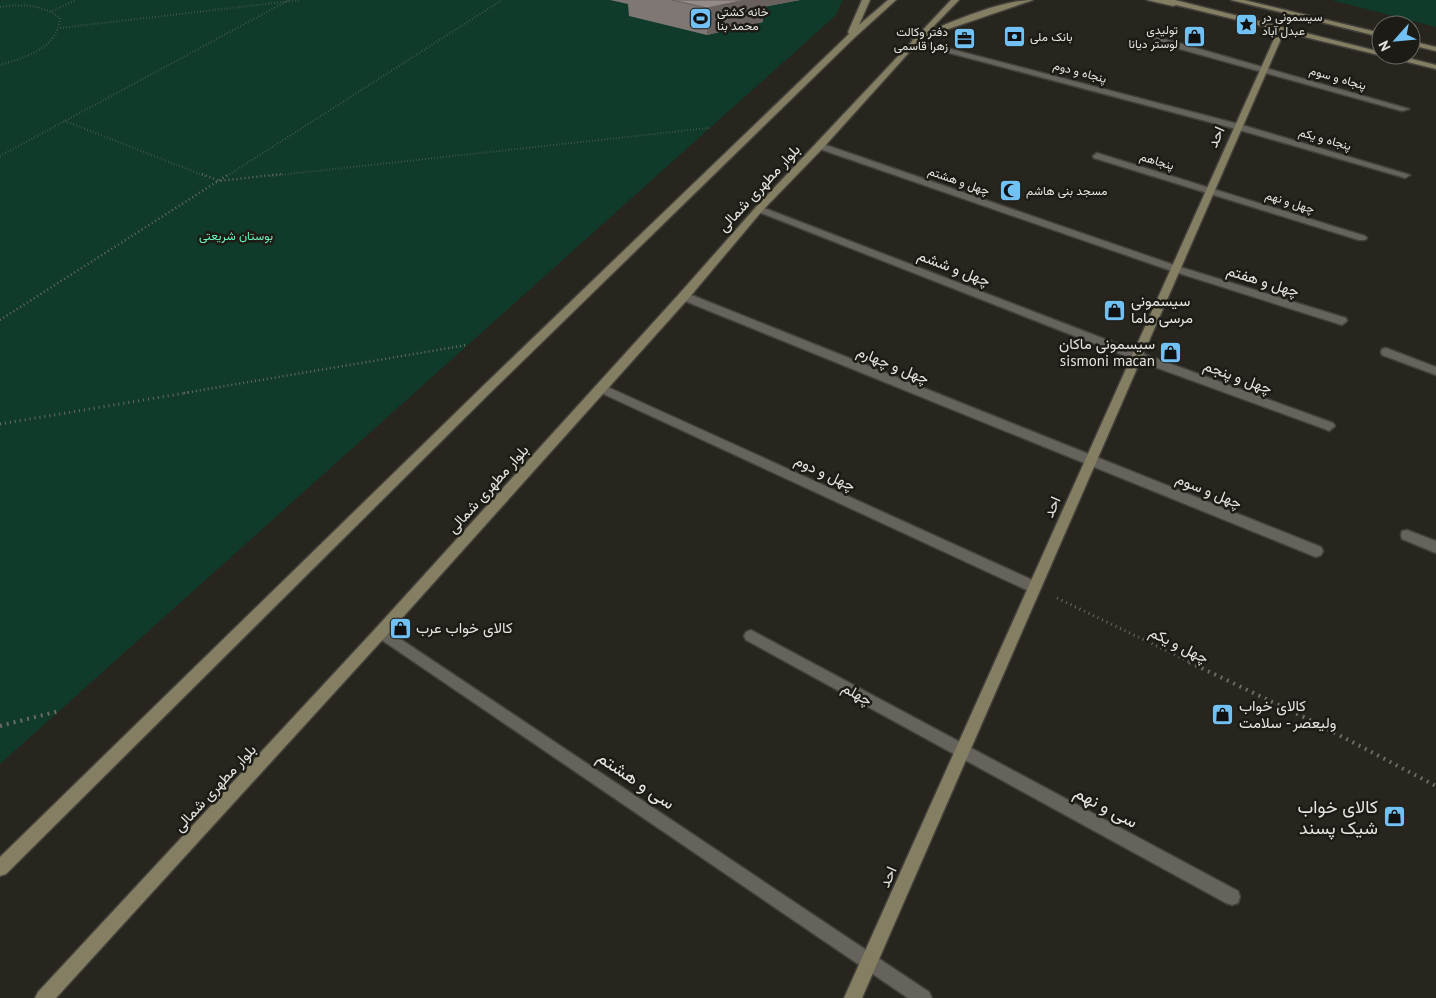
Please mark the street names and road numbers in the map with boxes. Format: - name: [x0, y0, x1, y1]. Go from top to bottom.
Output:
- street label: پنجاه و دوم: [1052, 57, 1109, 87]
- street label: پنجاه و سوم: [1308, 62, 1369, 94]
- street label: احد: [1202, 123, 1229, 150]
- street label: پنجاه و یکم: [1297, 124, 1353, 154]
- street label: بلوار مطهری شمالی: [713, 140, 805, 236]
- street label: پنجاهم: [1138, 148, 1176, 174]
- street label: چهل و هشتم: [926, 163, 992, 199]
- street label: چهل و نهم: [1263, 187, 1317, 217]
- street label: چهل و ششم: [915, 245, 993, 291]
- street label: چهل و هفتم: [1224, 260, 1302, 302]
- street label: چهل و چهارم: [854, 341, 932, 389]
- street label: چهل و پنجم: [1201, 355, 1275, 399]
- street label: بلوار مطهری شمالی: [443, 440, 533, 538]
- street label: چهل و دوم: [791, 450, 859, 496]
- street label: چهل و سوم: [1173, 469, 1245, 513]
- street label: احد: [1038, 493, 1065, 520]
- street label: چهل و یکم: [1146, 622, 1212, 668]
- street label: چهلم: [838, 678, 876, 710]
- street label: بلوار مطهری شمالی: [169, 740, 261, 836]
- street label: سی و هشتم: [592, 745, 680, 815]
- street label: سی و نهم: [1070, 780, 1142, 834]
- street label: احد: [874, 863, 901, 890]

